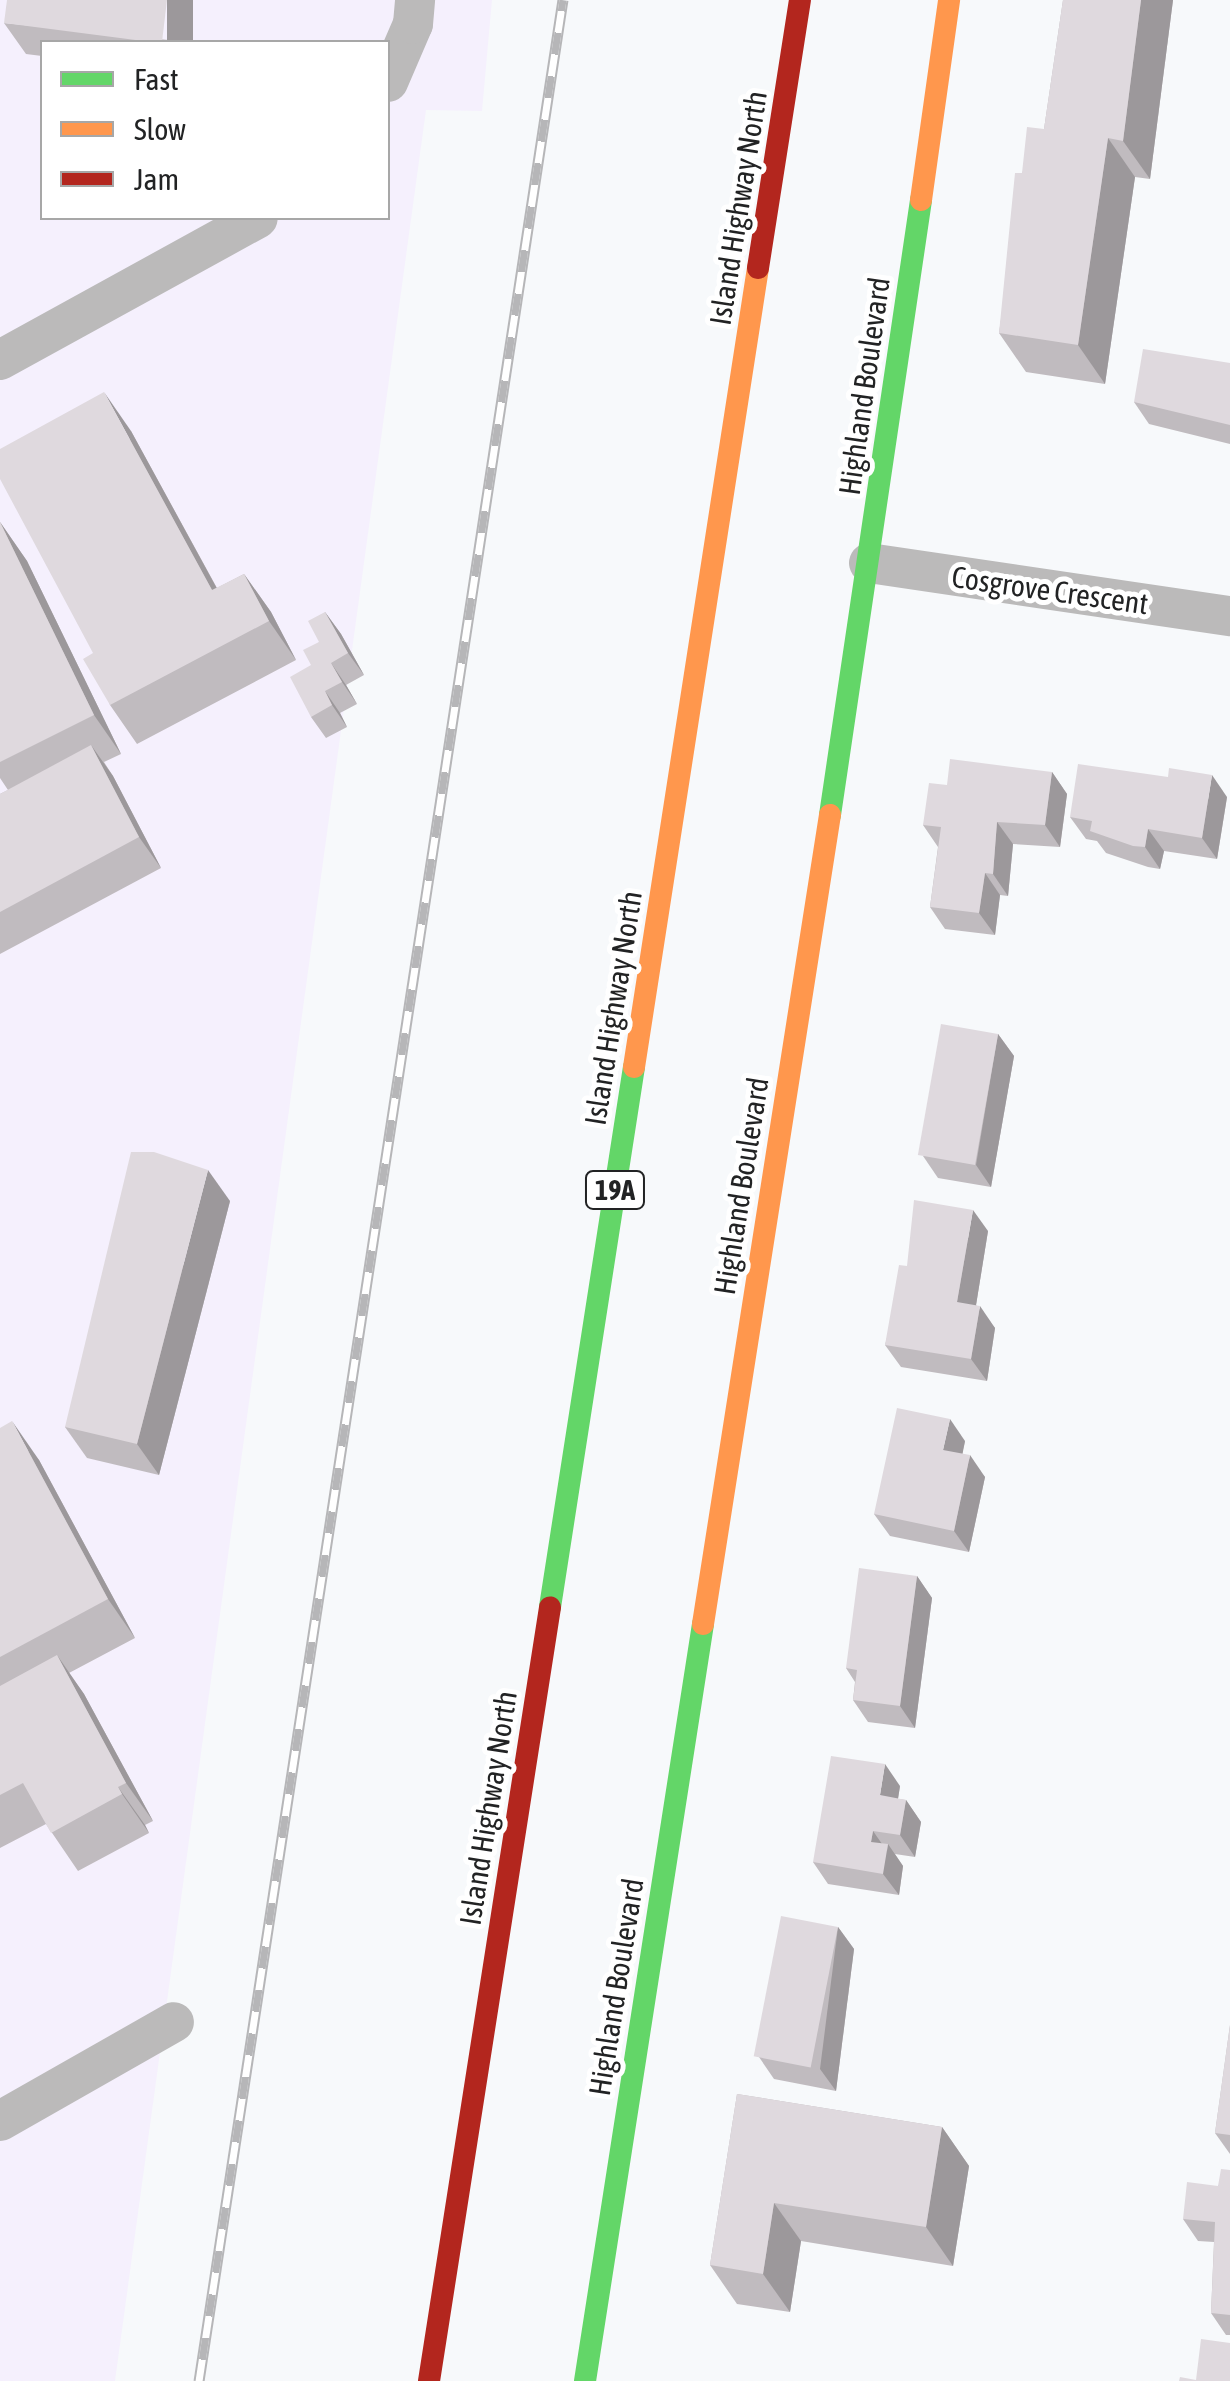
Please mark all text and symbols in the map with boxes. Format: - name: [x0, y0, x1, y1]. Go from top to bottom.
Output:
- legend: [40, 40, 390, 220]
- text: Fast: [134, 62, 179, 96]
- street label: Island Highway North: [702, 88, 774, 328]
- text: Slow: [134, 112, 186, 146]
- text: Jam: [134, 162, 179, 196]
- street label: Highland Boulevard: [831, 275, 897, 497]
- street label: Cosgrove Crescent: [949, 558, 1151, 622]
- street label: Island Highway North: [577, 888, 649, 1128]
- street label: Highland Boulevard: [706, 1075, 776, 1297]
- road number: 19A: [582, 1167, 648, 1213]
- street label: Island Highway North: [452, 1688, 524, 1928]
- street label: Highland Boulevard: [581, 1876, 651, 2098]

